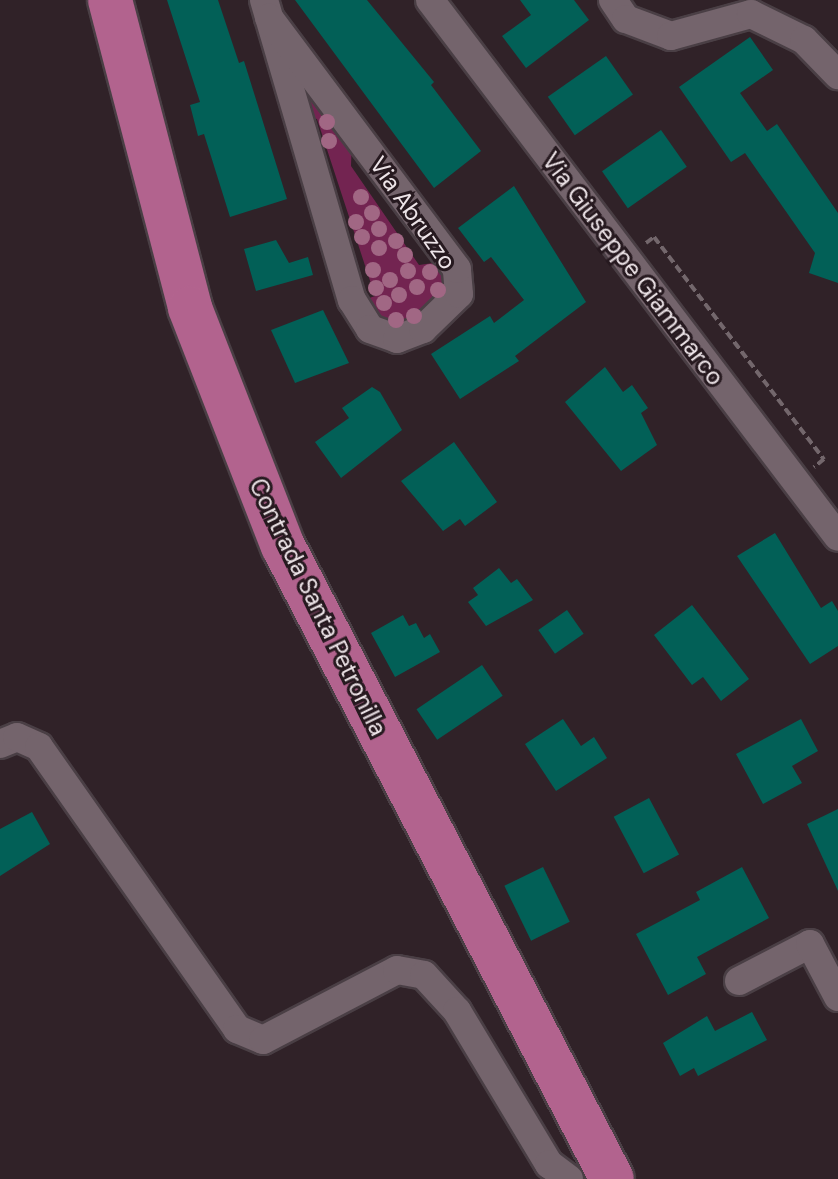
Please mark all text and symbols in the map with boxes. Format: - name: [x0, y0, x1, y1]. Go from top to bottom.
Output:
- street label: Via Giuseppe Giammarco: [536, 147, 730, 391]
- street label: Via Abruzzo: [364, 151, 462, 275]
- street label: Contrada Santa Petronilla: [243, 474, 393, 740]

